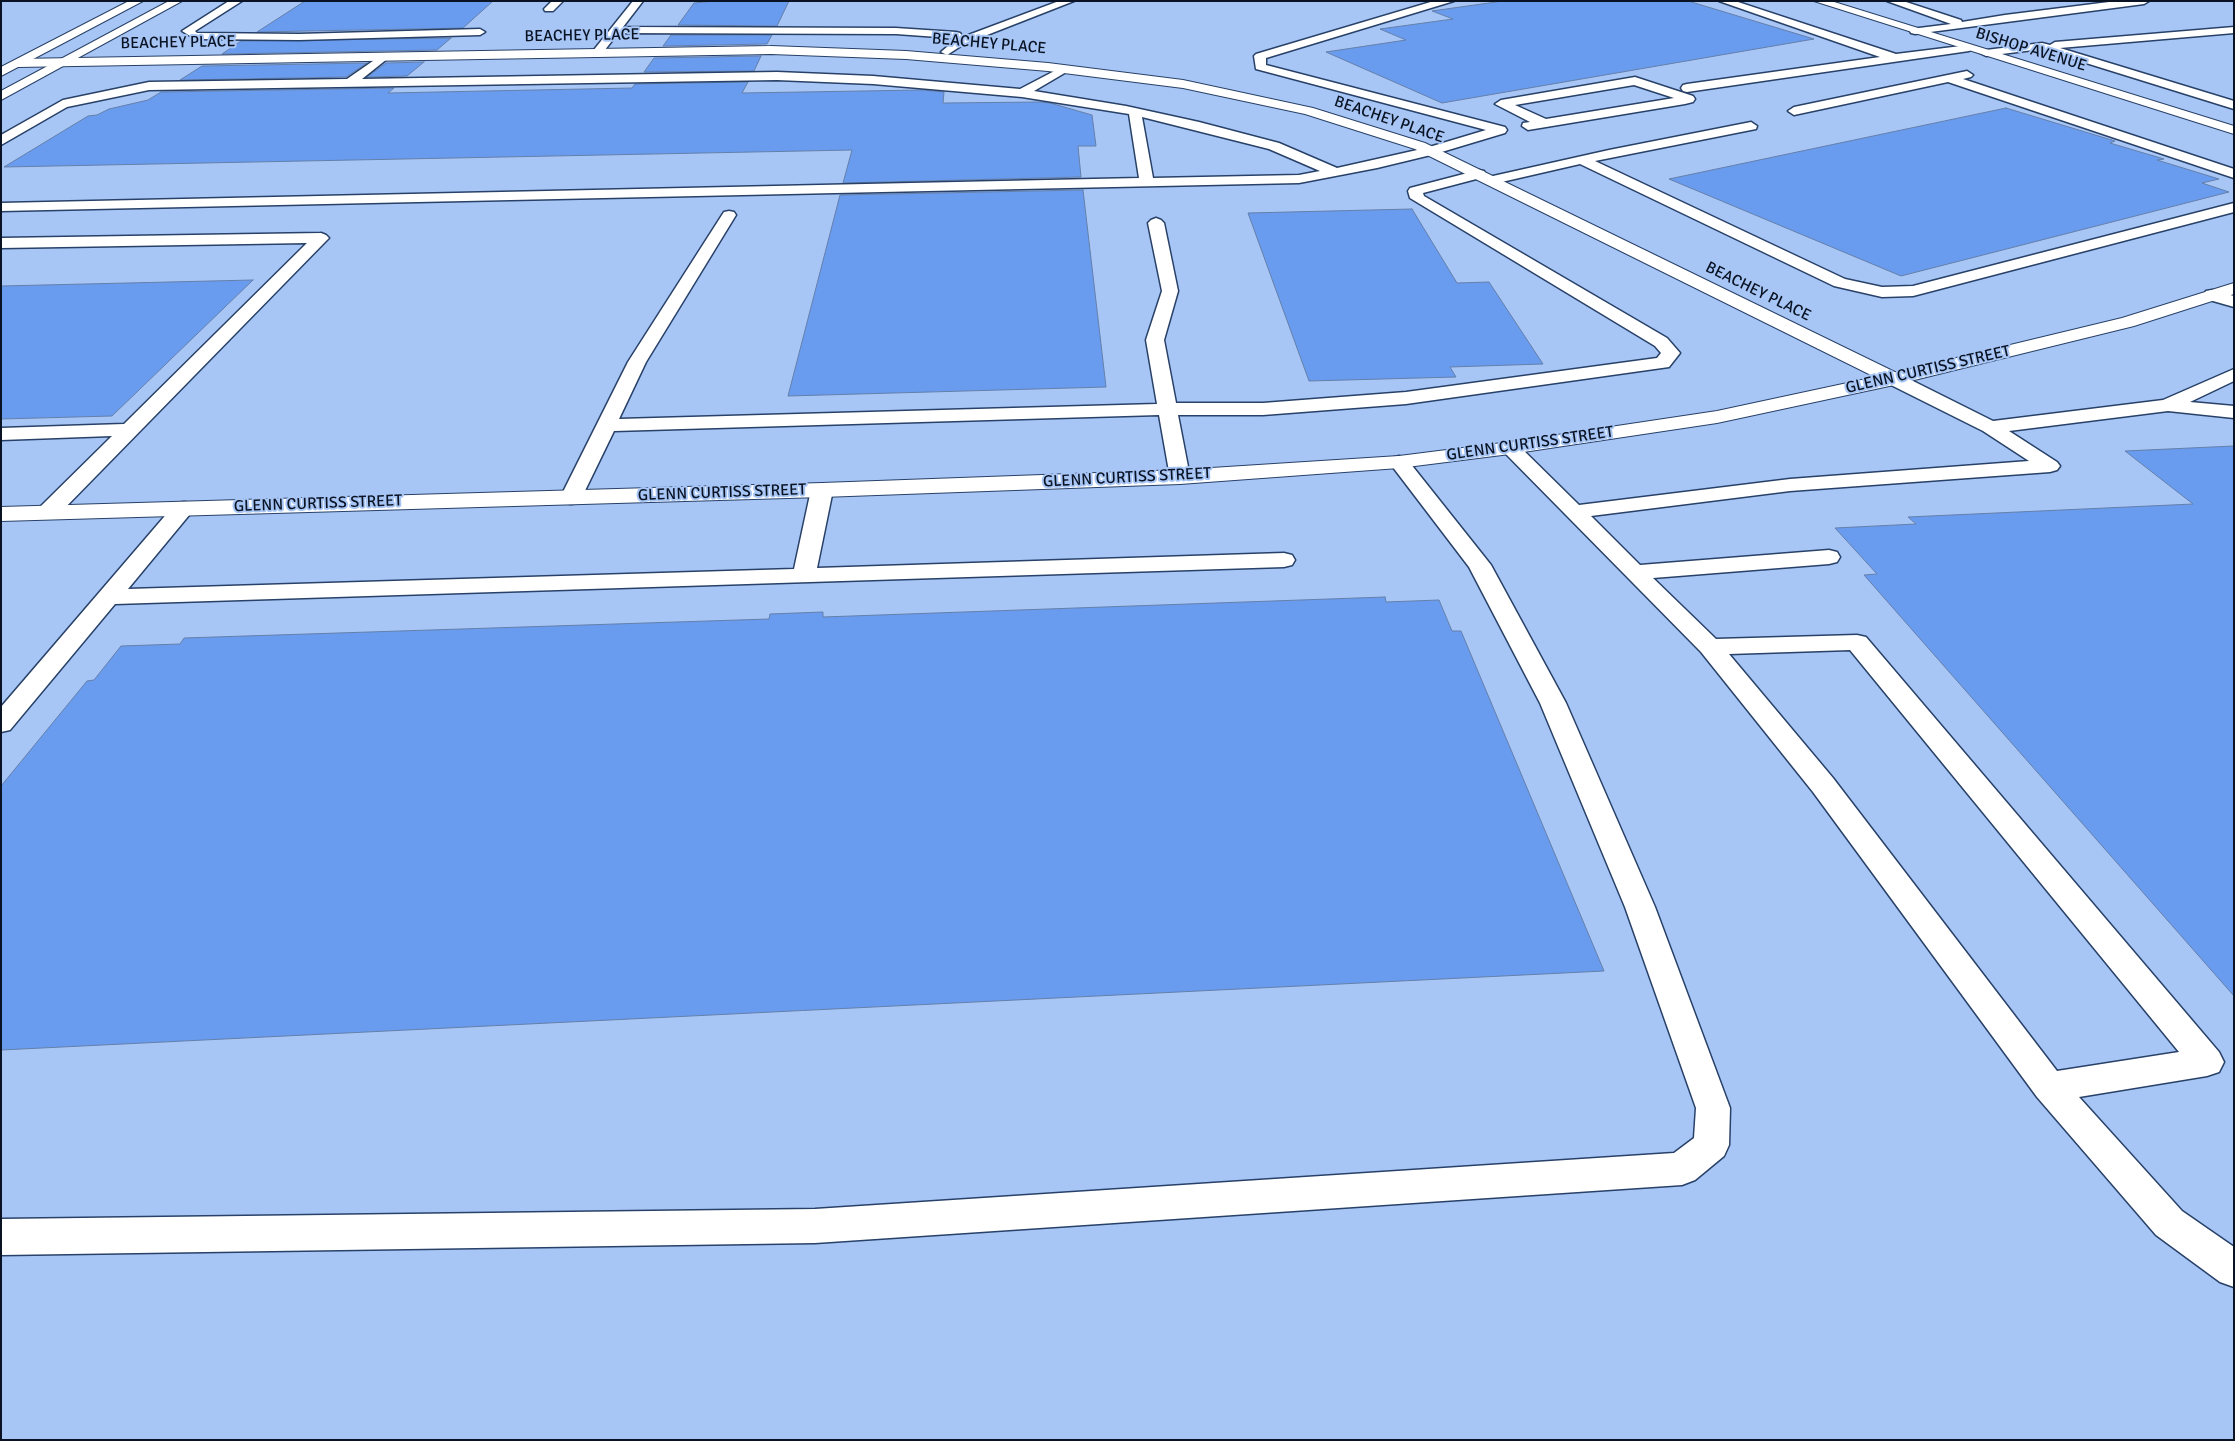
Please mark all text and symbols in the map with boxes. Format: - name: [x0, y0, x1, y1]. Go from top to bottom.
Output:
- street label: BISHOP AVENUE: [1973, 24, 2089, 76]
- street label: BEACHEY PLACE: [524, 25, 640, 47]
- street label: BEACHEY PLACE: [931, 29, 1047, 59]
- street label: BEACHEY PLACE: [120, 32, 236, 54]
- street label: BEACHEY PLACE: [1332, 92, 1446, 148]
- street label: BEACHEY PLACE: [1702, 258, 1814, 326]
- street label: GLENN CURTISS STREET: [1844, 342, 2012, 398]
- street label: GLENN CURTISS STREET: [1445, 423, 1615, 465]
- street label: GLENN CURTISS STREET: [1042, 464, 1212, 492]
- street label: GLENN CURTISS STREET: [638, 480, 806, 506]
- street label: GLENN CURTISS STREET: [234, 491, 402, 517]

